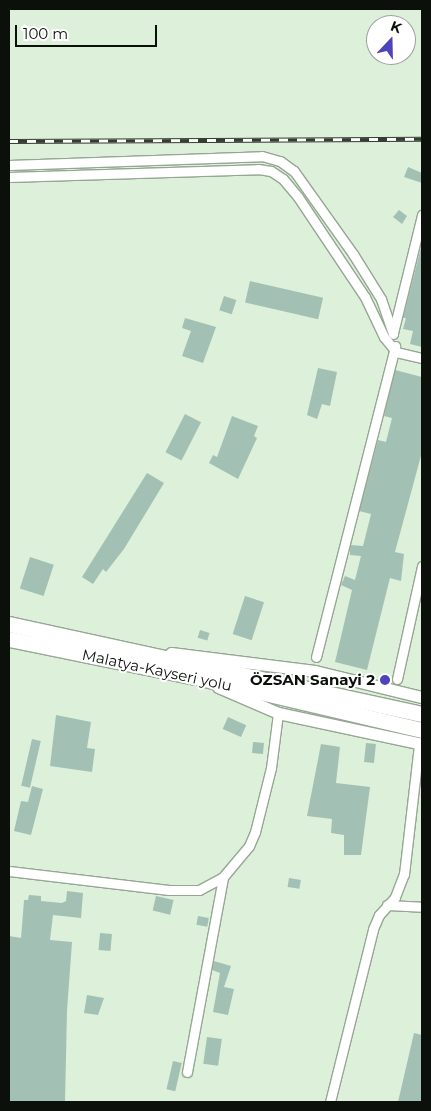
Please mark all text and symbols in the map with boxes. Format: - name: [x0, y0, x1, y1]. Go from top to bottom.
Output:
- scale bar: [18, 15, 160, 47]
- north arrow: [366, 15, 416, 65]
- text: K: [388, 17, 404, 37]
- text: 100 m: [23, 24, 68, 43]
- street label: Malatya-Kayseri yolu: [80, 645, 234, 695]
- place label: ÖZSAN Sanayi 2: [250, 671, 375, 689]
- marker: ÖZSAN Sanayi 2: [379, 674, 391, 686]

